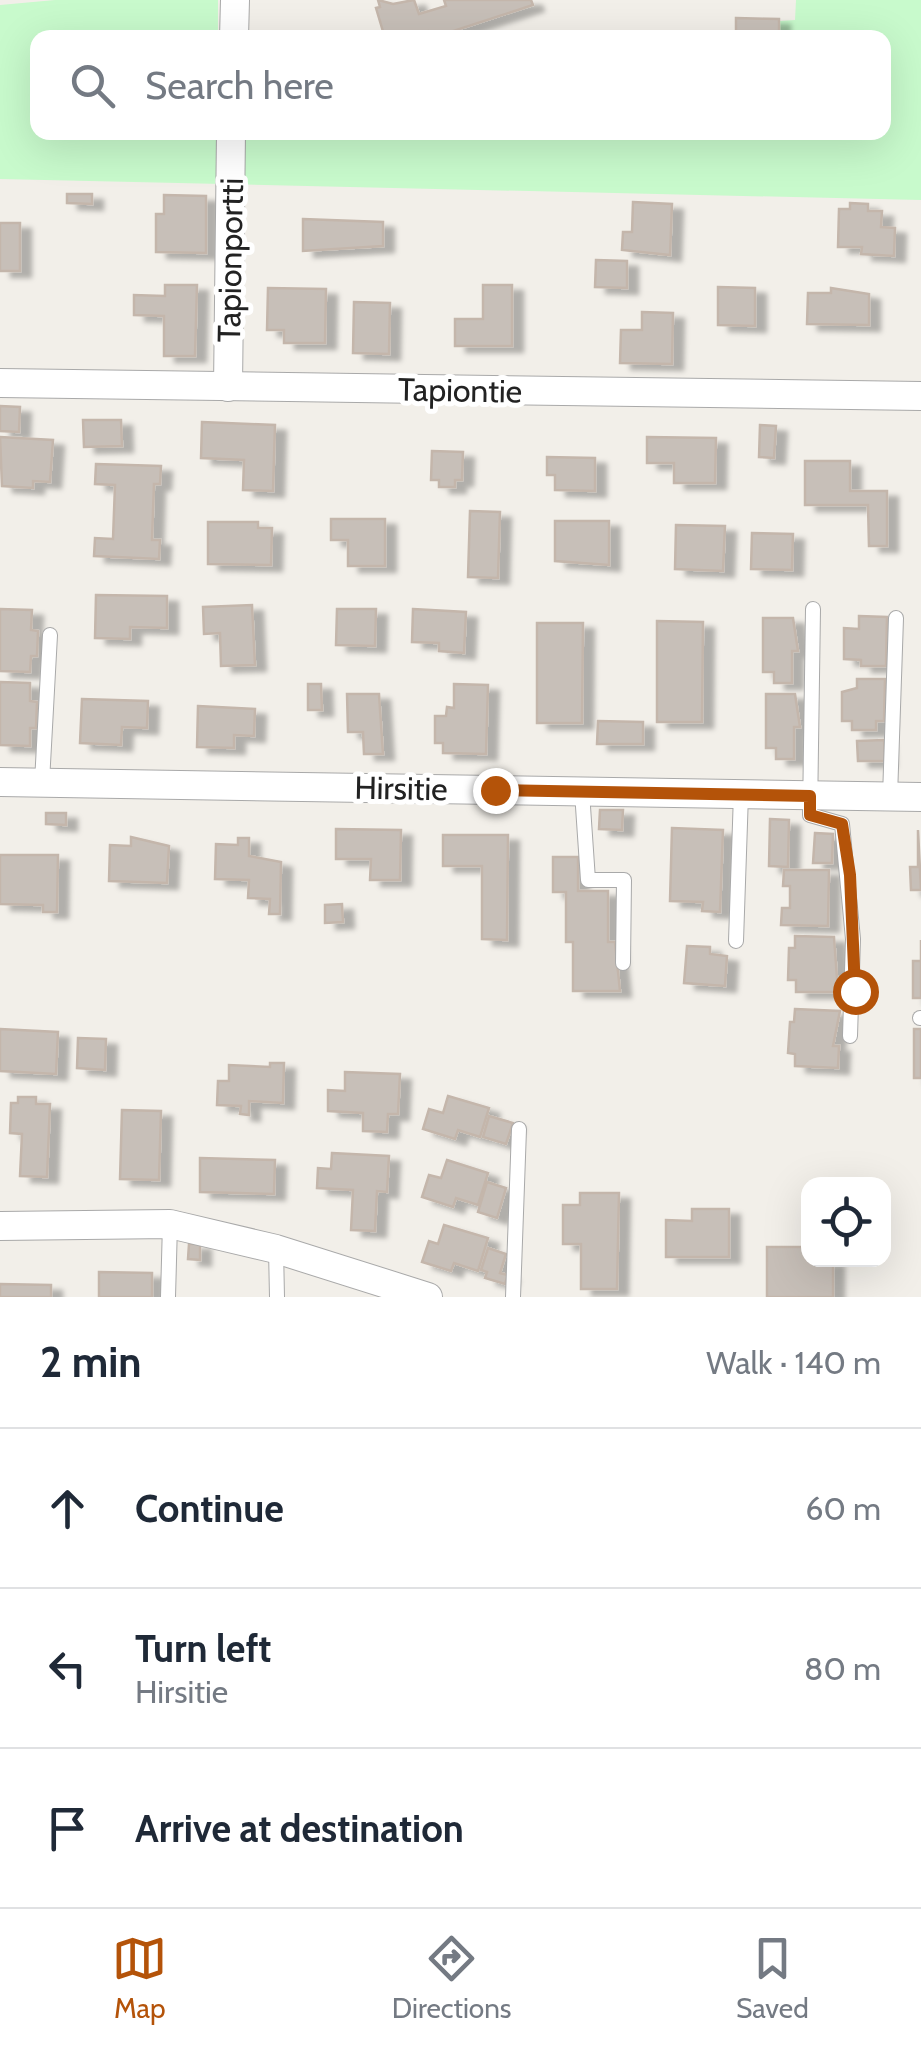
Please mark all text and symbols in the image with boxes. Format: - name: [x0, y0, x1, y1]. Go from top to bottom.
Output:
- search box: [30, 30, 891, 140]
- icon: search: [65, 58, 120, 113]
- text: Search here: [145, 62, 334, 109]
- street label: Tapionportti: [209, 177, 251, 343]
- street label: Tapiontie: [398, 369, 522, 411]
- street label: Hirsitie: [354, 768, 448, 808]
- route end: [473, 768, 519, 814]
- route start: [833, 969, 879, 1015]
- map controls: [801, 1177, 891, 1267]
- button: locate: [801, 1177, 891, 1267]
- text: 2 min: [40, 1336, 141, 1388]
- text: Walk · 140 m: [706, 1343, 881, 1382]
- icon: ahead: [40, 1481, 95, 1536]
- text: Continue: [135, 1485, 284, 1532]
- text: 60 m: [805, 1489, 881, 1528]
- text: Turn left: [135, 1625, 271, 1672]
- icon: left: [40, 1641, 95, 1696]
- text: 80 m: [804, 1649, 881, 1688]
- text: Hirsitie: [135, 1672, 228, 1711]
- icon: arrive: [40, 1801, 95, 1856]
- text: Arrive at destination: [135, 1805, 464, 1852]
- tab: Map: [112, 1931, 167, 2025]
- tab: Directions: [392, 1931, 511, 2025]
- tab: Saved: [736, 1931, 809, 2025]

